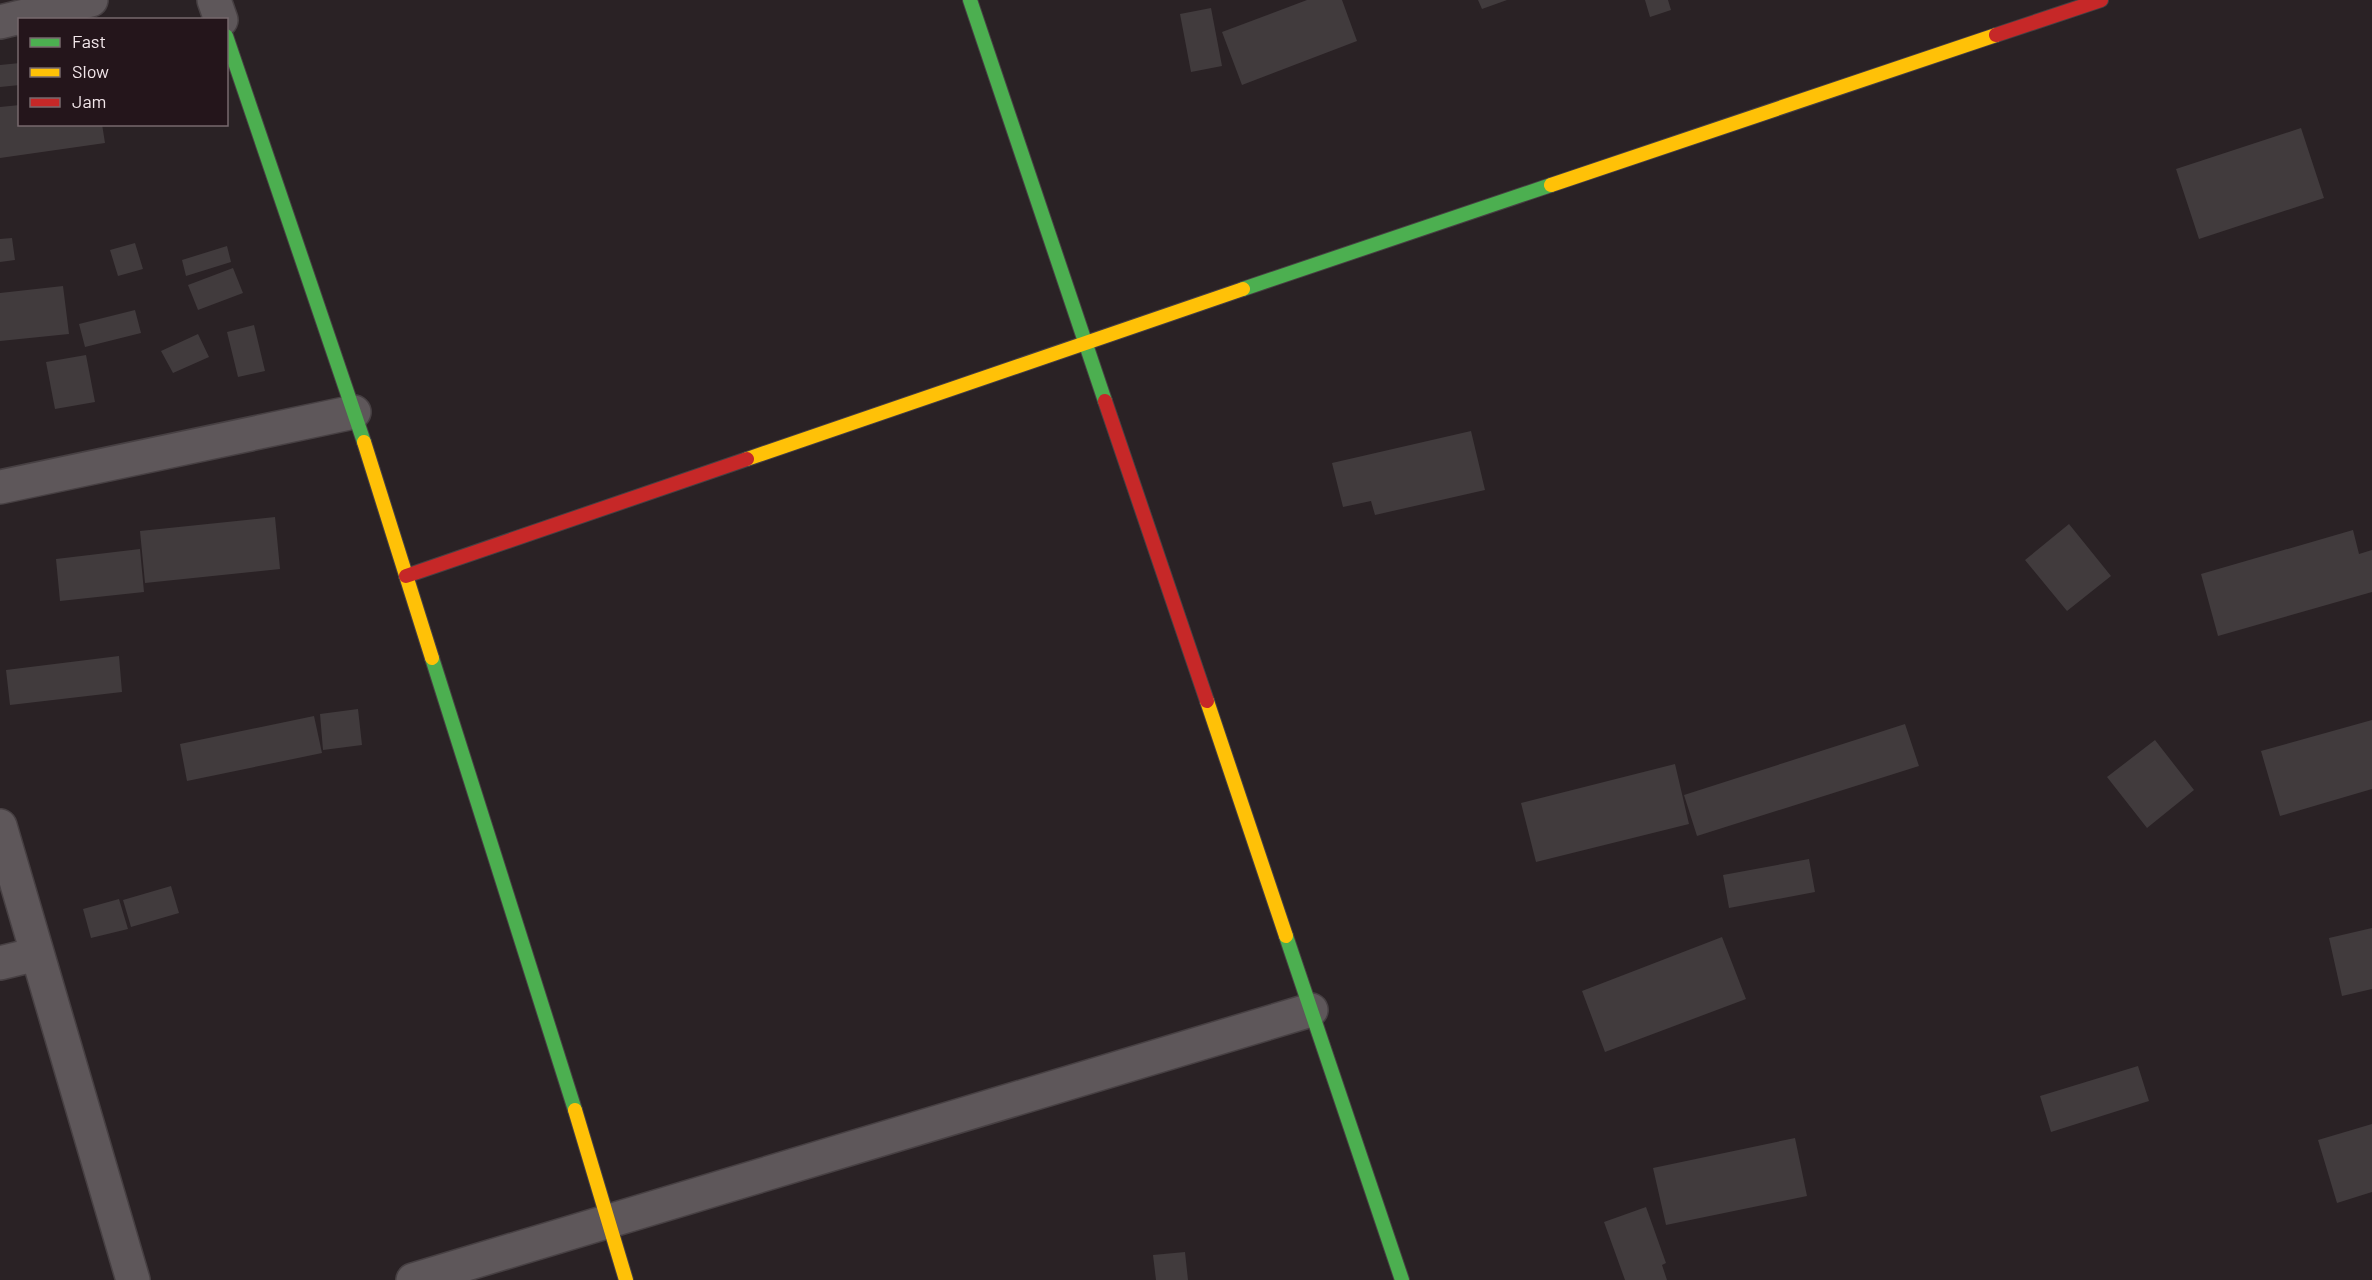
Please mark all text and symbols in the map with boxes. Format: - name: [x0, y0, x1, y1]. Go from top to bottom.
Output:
- legend: [18, 18, 228, 126]
- text: Fast: [72, 30, 106, 52]
- text: Slow: [72, 60, 109, 82]
- text: Jam: [72, 90, 106, 112]

